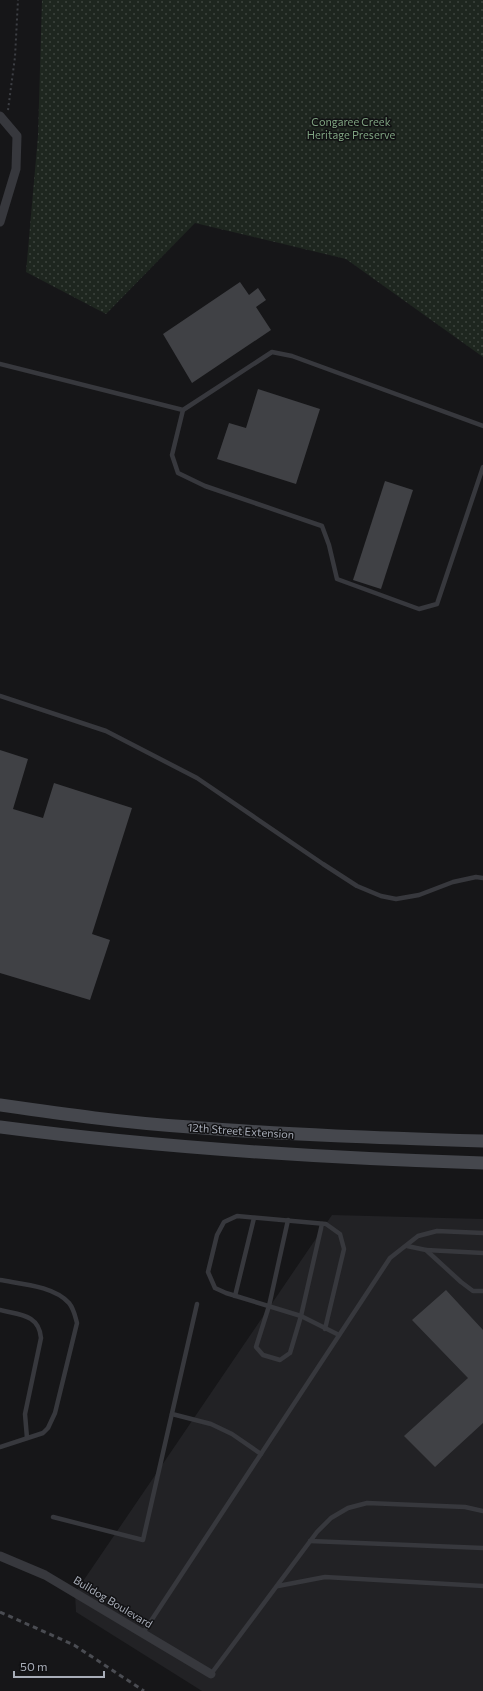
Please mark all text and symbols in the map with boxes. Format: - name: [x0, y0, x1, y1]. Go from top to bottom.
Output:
- park label: Congaree Creek Heritage Preserve: [307, 115, 396, 141]
- street label: 12th Street Extension: [187, 1120, 295, 1141]
- street label: Bulldog Boulevard: [71, 1573, 155, 1630]
- scale bar: [14, 1653, 104, 1679]
- text: 50 m: [20, 1659, 48, 1673]

